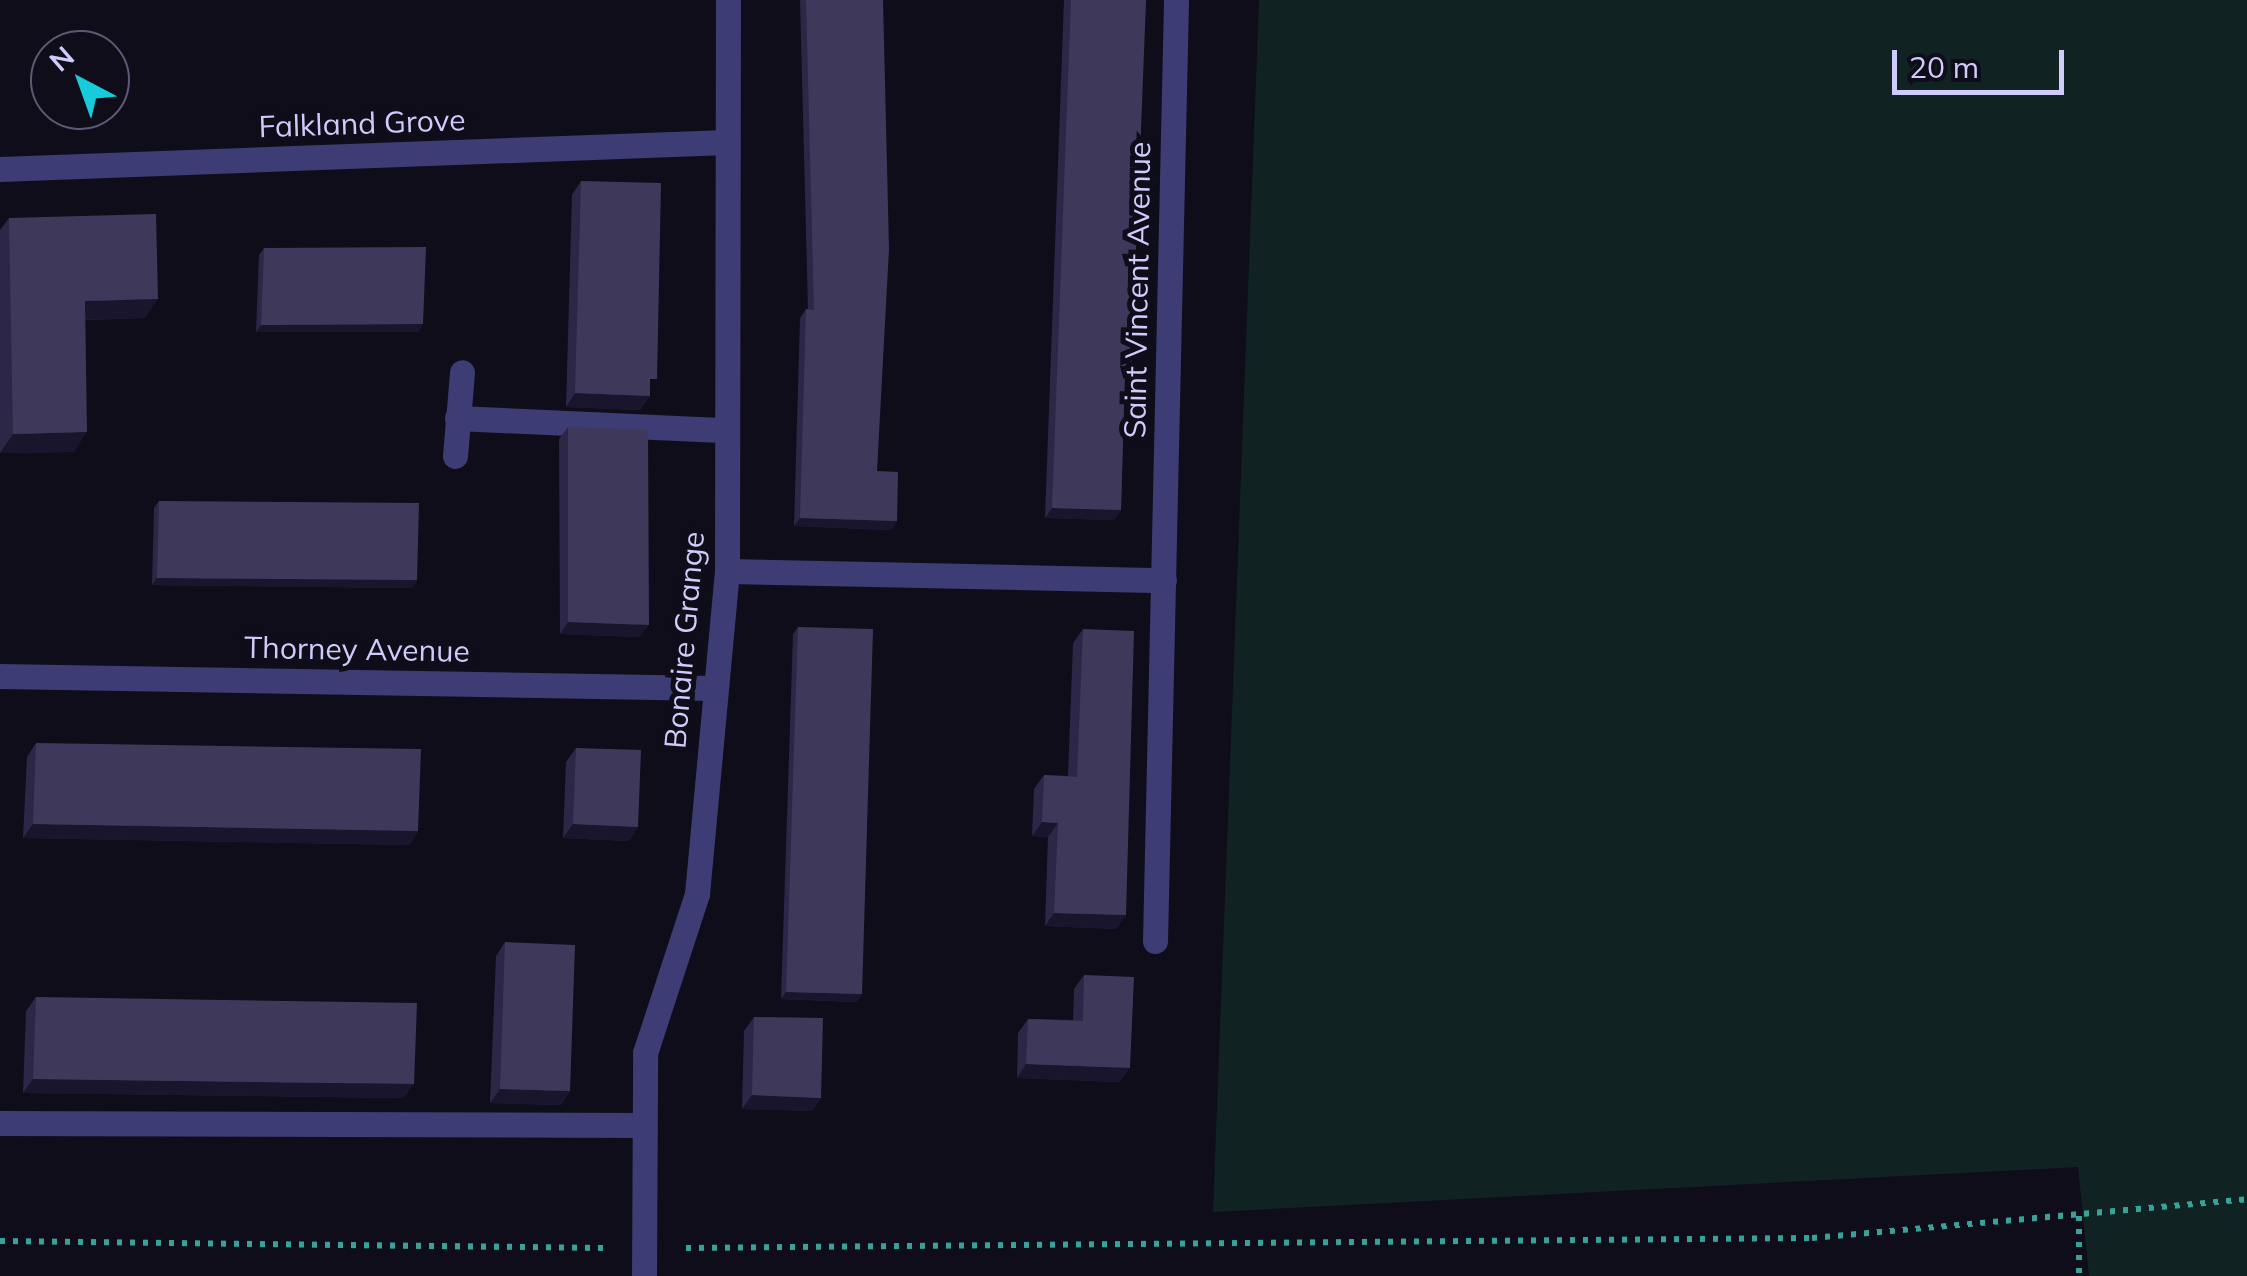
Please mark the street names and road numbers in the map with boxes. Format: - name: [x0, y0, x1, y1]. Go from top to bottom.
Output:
- street label: Falkland Grove: [258, 101, 466, 145]
- street label: Saint Vincent Avenue: [1116, 141, 1158, 439]
- street label: Bonaire Grange: [657, 530, 711, 750]
- street label: Thorney Avenue: [244, 629, 470, 669]

